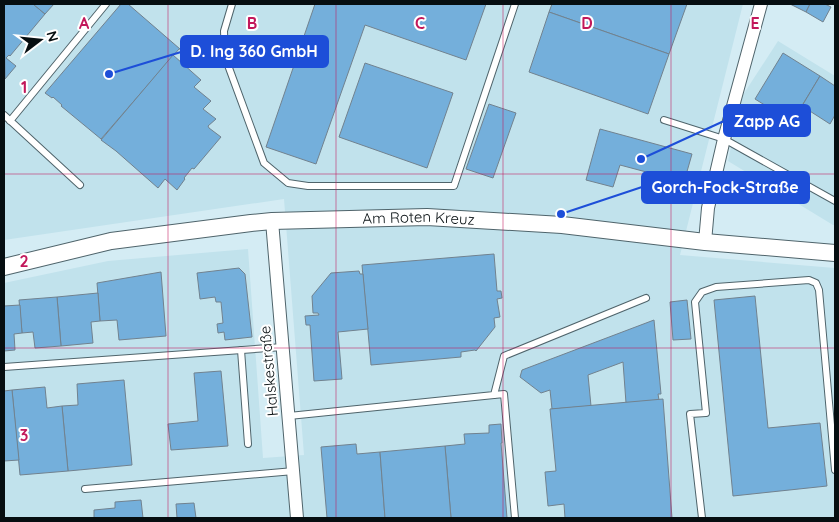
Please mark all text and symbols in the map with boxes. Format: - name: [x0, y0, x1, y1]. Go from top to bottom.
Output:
- text: A: [79, 13, 90, 33]
- text: B: [247, 13, 257, 33]
- text: C: [415, 13, 425, 33]
- text: D: [581, 13, 593, 33]
- text: E: [750, 13, 760, 33]
- north arrow: [15, 15, 65, 65]
- text: N: [42, 29, 63, 44]
- callout: D. Ing 360 GmbH: [181, 36, 328, 67]
- text: D. Ing 360 GmbH: [190, 41, 318, 61]
- text: 1: [21, 77, 27, 97]
- callout: Zapp AG: [724, 105, 810, 136]
- text: Zapp AG: [734, 111, 800, 131]
- callout: Gorch-Fock-Straße: [642, 172, 809, 203]
- text: Gorch-Fock-Straße: [651, 177, 799, 197]
- street label: Am Roten Kreuz: [362, 207, 475, 229]
- text: 2: [19, 251, 29, 271]
- street label: Halskestraße: [255, 325, 282, 417]
- text: 3: [20, 425, 28, 445]

